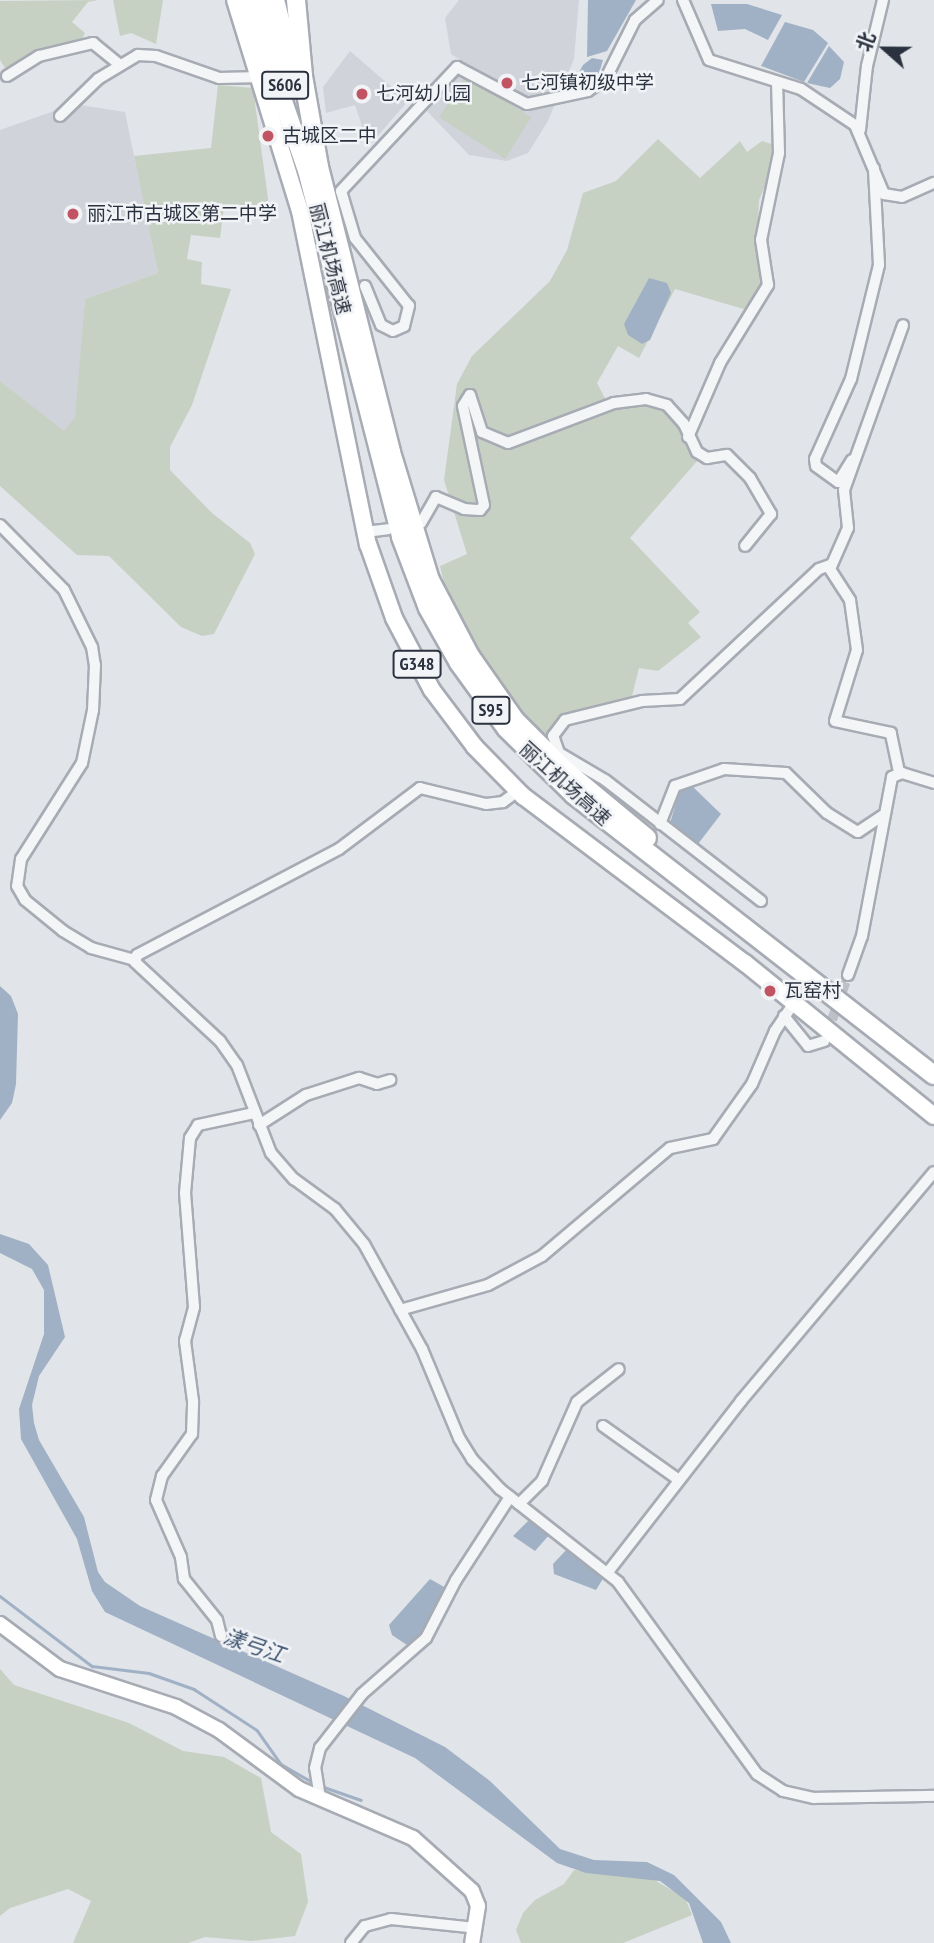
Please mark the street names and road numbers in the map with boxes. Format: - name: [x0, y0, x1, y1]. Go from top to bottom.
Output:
- road number: S606: [260, 70, 310, 100]
- street label: 丽江机场高速: [305, 201, 355, 317]
- road number: G348: [392, 650, 442, 678]
- road number: S95: [470, 696, 512, 724]
- street label: 丽江机场高速: [515, 737, 615, 831]

